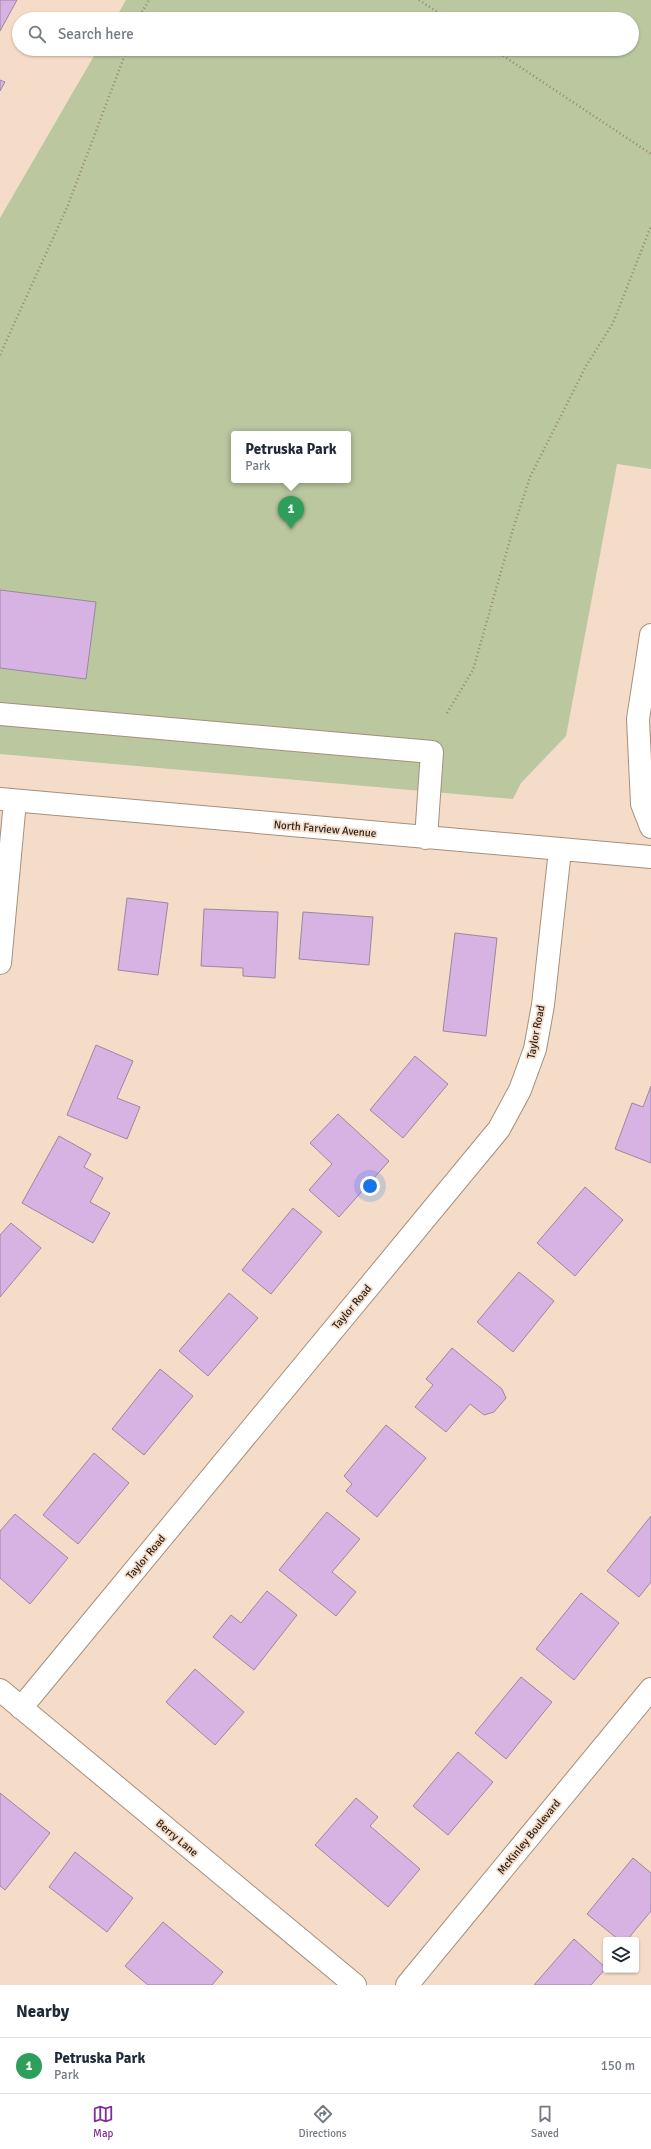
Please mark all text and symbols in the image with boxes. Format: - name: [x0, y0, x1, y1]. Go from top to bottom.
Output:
- search box: [12, 12, 639, 56]
- icon: search: [26, 23, 48, 45]
- text: Search here: [58, 25, 134, 43]
- popup: [231, 431, 351, 483]
- text: Petruska Park: [245, 440, 337, 458]
- text: Park: [245, 458, 270, 474]
- pin: 1: [278, 496, 304, 529]
- street label: North Farview Avenue: [273, 818, 377, 840]
- street label: Taylor Road: [524, 1004, 548, 1060]
- your location: [360, 1176, 380, 1196]
- street label: Taylor Road: [330, 1282, 374, 1332]
- street label: Taylor Road: [124, 1532, 168, 1582]
- street label: McKinley Boulevard: [495, 1797, 563, 1877]
- street label: Berry Lane: [153, 1817, 201, 1859]
- map controls: [603, 1937, 639, 1973]
- button: layers: [603, 1937, 639, 1973]
- text: Nearby: [16, 2001, 69, 2022]
- text: Petruska Park: [54, 2049, 145, 2067]
- text: 1: [25, 2058, 33, 2074]
- text: 150 m: [601, 2058, 635, 2074]
- text: Park: [54, 2067, 79, 2083]
- tab: Map: [92, 2103, 114, 2140]
- tab: Directions: [299, 2103, 347, 2140]
- tab: Saved: [531, 2103, 559, 2140]

